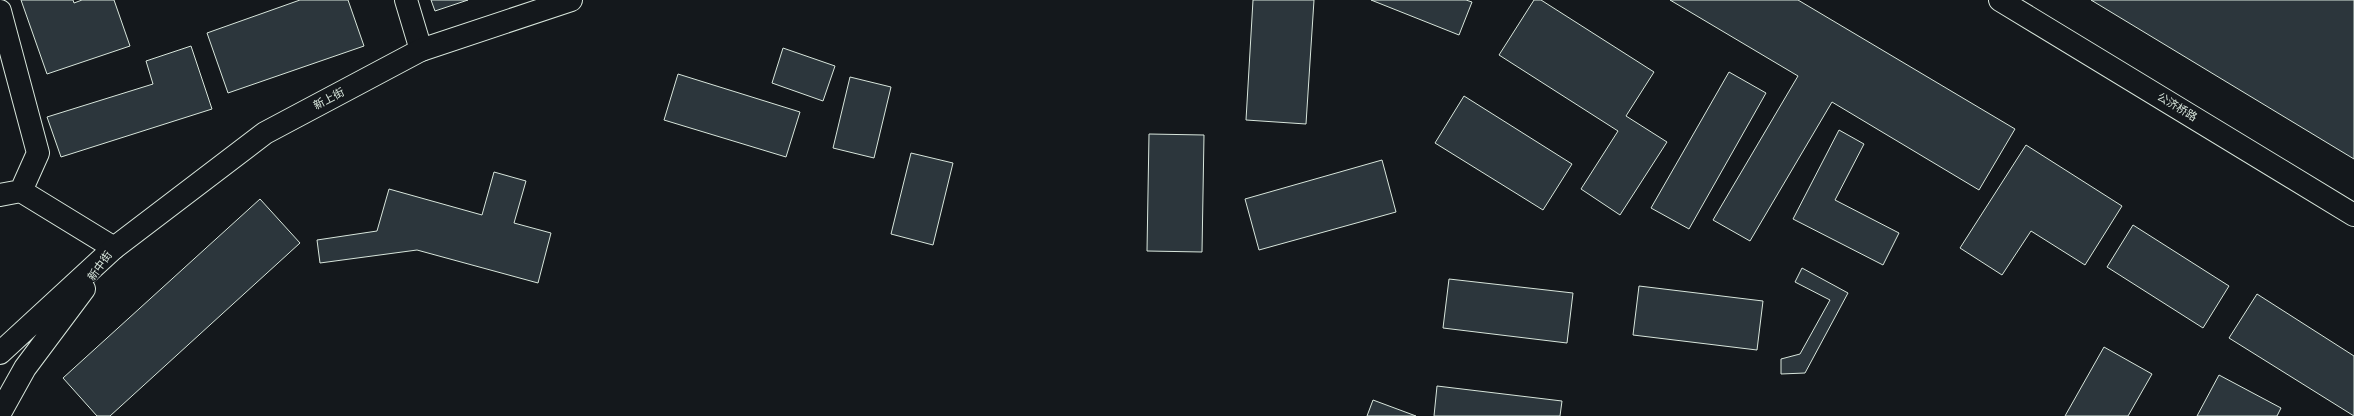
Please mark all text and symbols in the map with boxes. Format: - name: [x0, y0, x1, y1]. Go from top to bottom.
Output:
- street label: 新上街: [311, 86, 347, 112]
- street label: 公济桥路: [2155, 90, 2199, 124]
- street label: 新中街: [85, 249, 115, 283]

